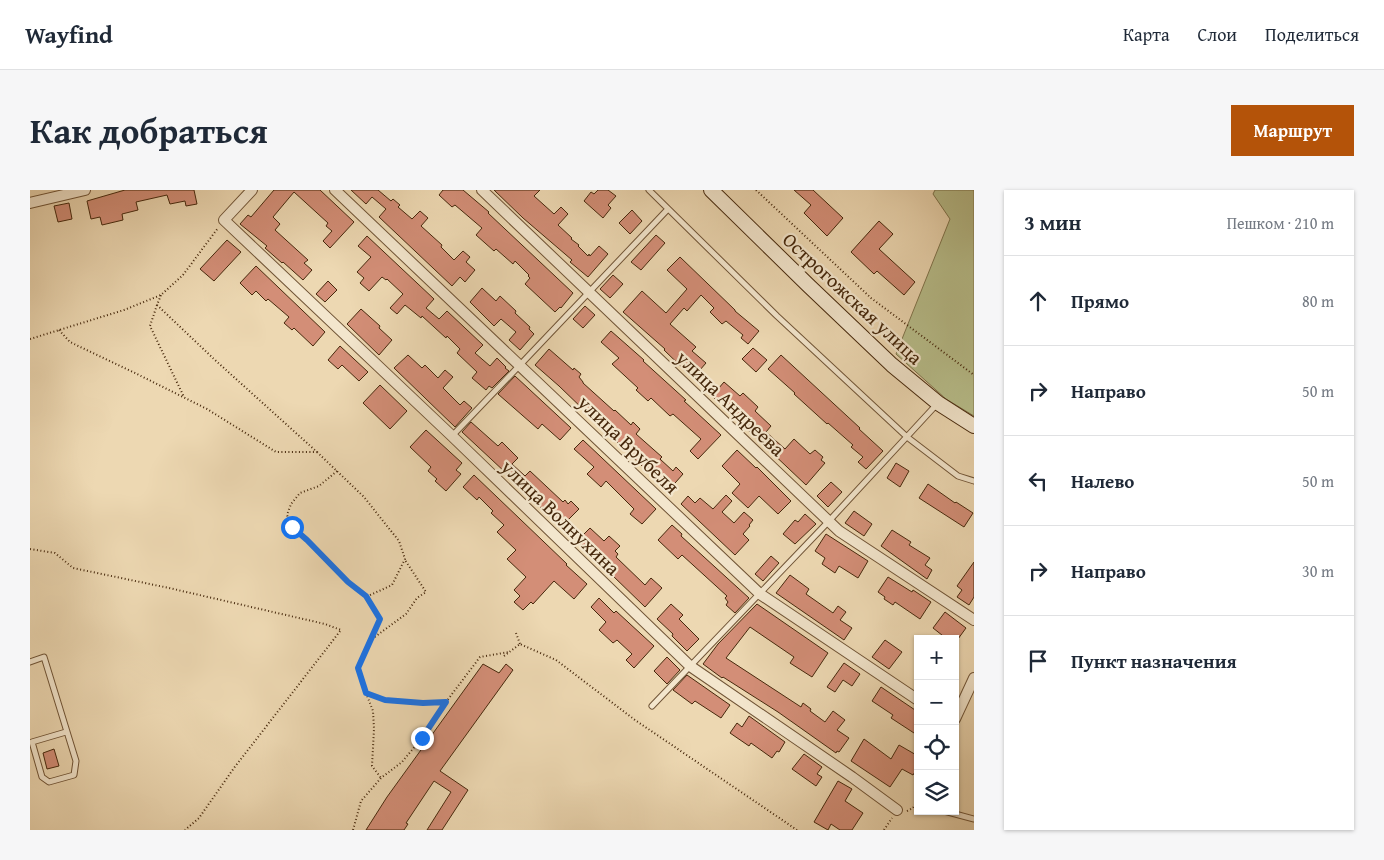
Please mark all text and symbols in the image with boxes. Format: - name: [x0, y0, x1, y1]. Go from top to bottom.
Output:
- text: Wayfind: [25, 17, 113, 52]
- text: Карта: [1123, 21, 1170, 48]
- text: Слои: [1198, 21, 1237, 48]
- text: Поделиться: [1265, 21, 1359, 48]
- text: Как добраться: [30, 105, 268, 156]
- button: Маршрут: [1231, 105, 1354, 156]
- text: 3 мин: [1024, 207, 1081, 238]
- text: Пешком · 210 m: [1227, 211, 1334, 235]
- street label: Острогожская улица: [776, 225, 930, 371]
- icon: ahead: [1024, 287, 1052, 315]
- text: Прямо: [1071, 287, 1129, 315]
- text: 80 m: [1302, 289, 1334, 313]
- street label: улица Андреева: [669, 343, 792, 463]
- icon: right: [1024, 377, 1052, 405]
- text: Направо: [1071, 377, 1146, 405]
- text: 50 m: [1302, 379, 1334, 403]
- street label: улица Врубеля: [571, 387, 686, 500]
- street label: улица Волнухина: [494, 452, 627, 582]
- icon: left: [1024, 467, 1052, 495]
- text: Налево: [1071, 467, 1134, 495]
- text: 50 m: [1302, 469, 1334, 493]
- route start: [281, 516, 304, 539]
- icon: right: [1024, 557, 1052, 585]
- text: Направо: [1071, 557, 1146, 585]
- text: 30 m: [1302, 559, 1334, 583]
- map controls: [914, 635, 959, 815]
- button: +: [914, 635, 959, 680]
- icon: arrive: [1024, 647, 1052, 675]
- text: Пункт назначения: [1071, 647, 1237, 675]
- button: −: [914, 680, 959, 725]
- button: locate: [914, 725, 959, 770]
- route end: [411, 727, 434, 750]
- button: layers: [914, 770, 959, 815]

